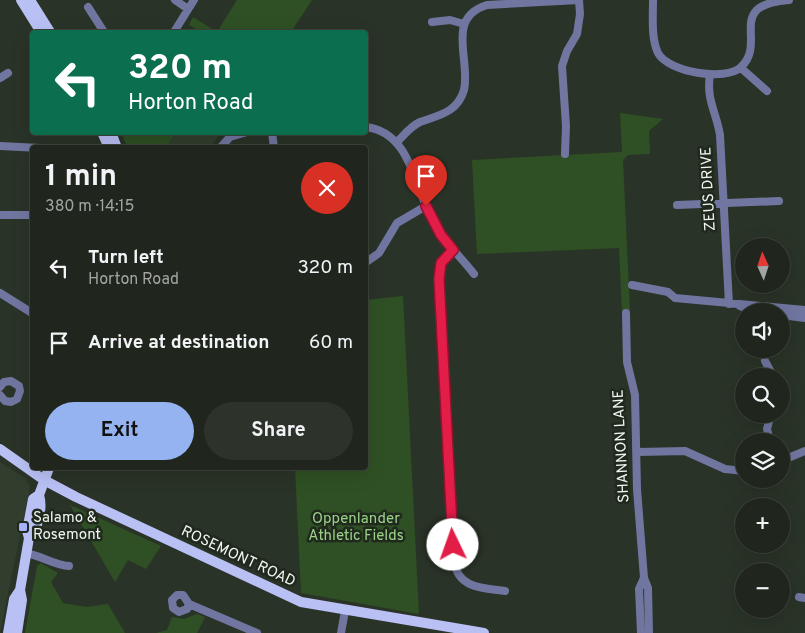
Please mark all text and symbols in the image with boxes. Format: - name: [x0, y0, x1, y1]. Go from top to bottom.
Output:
- text: 320 m: [128, 47, 232, 91]
- icon: left: [45, 50, 110, 115]
- text: Horton Road: [128, 90, 253, 117]
- street label: ZEUS DRIVE: [697, 146, 721, 232]
- pin: [405, 155, 447, 206]
- text: 1 min: [45, 159, 117, 196]
- button: close: [301, 162, 353, 214]
- icon: arrive: [412, 162, 440, 190]
- text: 380 m · 14:15: [45, 197, 134, 217]
- north arrow: [735, 238, 790, 292]
- map controls: [735, 238, 790, 618]
- text: Turn left: [88, 246, 164, 270]
- icon: left: [45, 254, 73, 282]
- text: 320 m: [298, 256, 353, 280]
- text: Horton Road: [88, 270, 179, 290]
- button: sound: [735, 303, 790, 358]
- icon: arrive: [45, 329, 73, 357]
- text: Arrive at destination: [88, 331, 269, 355]
- text: 60 m: [309, 331, 353, 355]
- button: search: [735, 368, 790, 423]
- street label: SHANNON LANE: [610, 389, 634, 503]
- button: Exit: [45, 402, 194, 460]
- button: Share: [204, 402, 353, 460]
- button: layers: [735, 433, 790, 488]
- button: +: [735, 498, 790, 553]
- place label: Salamo & Rosemont: [33, 509, 101, 545]
- park label: Oppenlander Athletic Fields: [308, 510, 404, 546]
- position arrow: [426, 518, 478, 570]
- marker: Salamo & Rosemont: [17, 521, 29, 533]
- street label: ROSEMONT ROAD: [178, 522, 298, 592]
- button: −: [735, 563, 790, 618]

